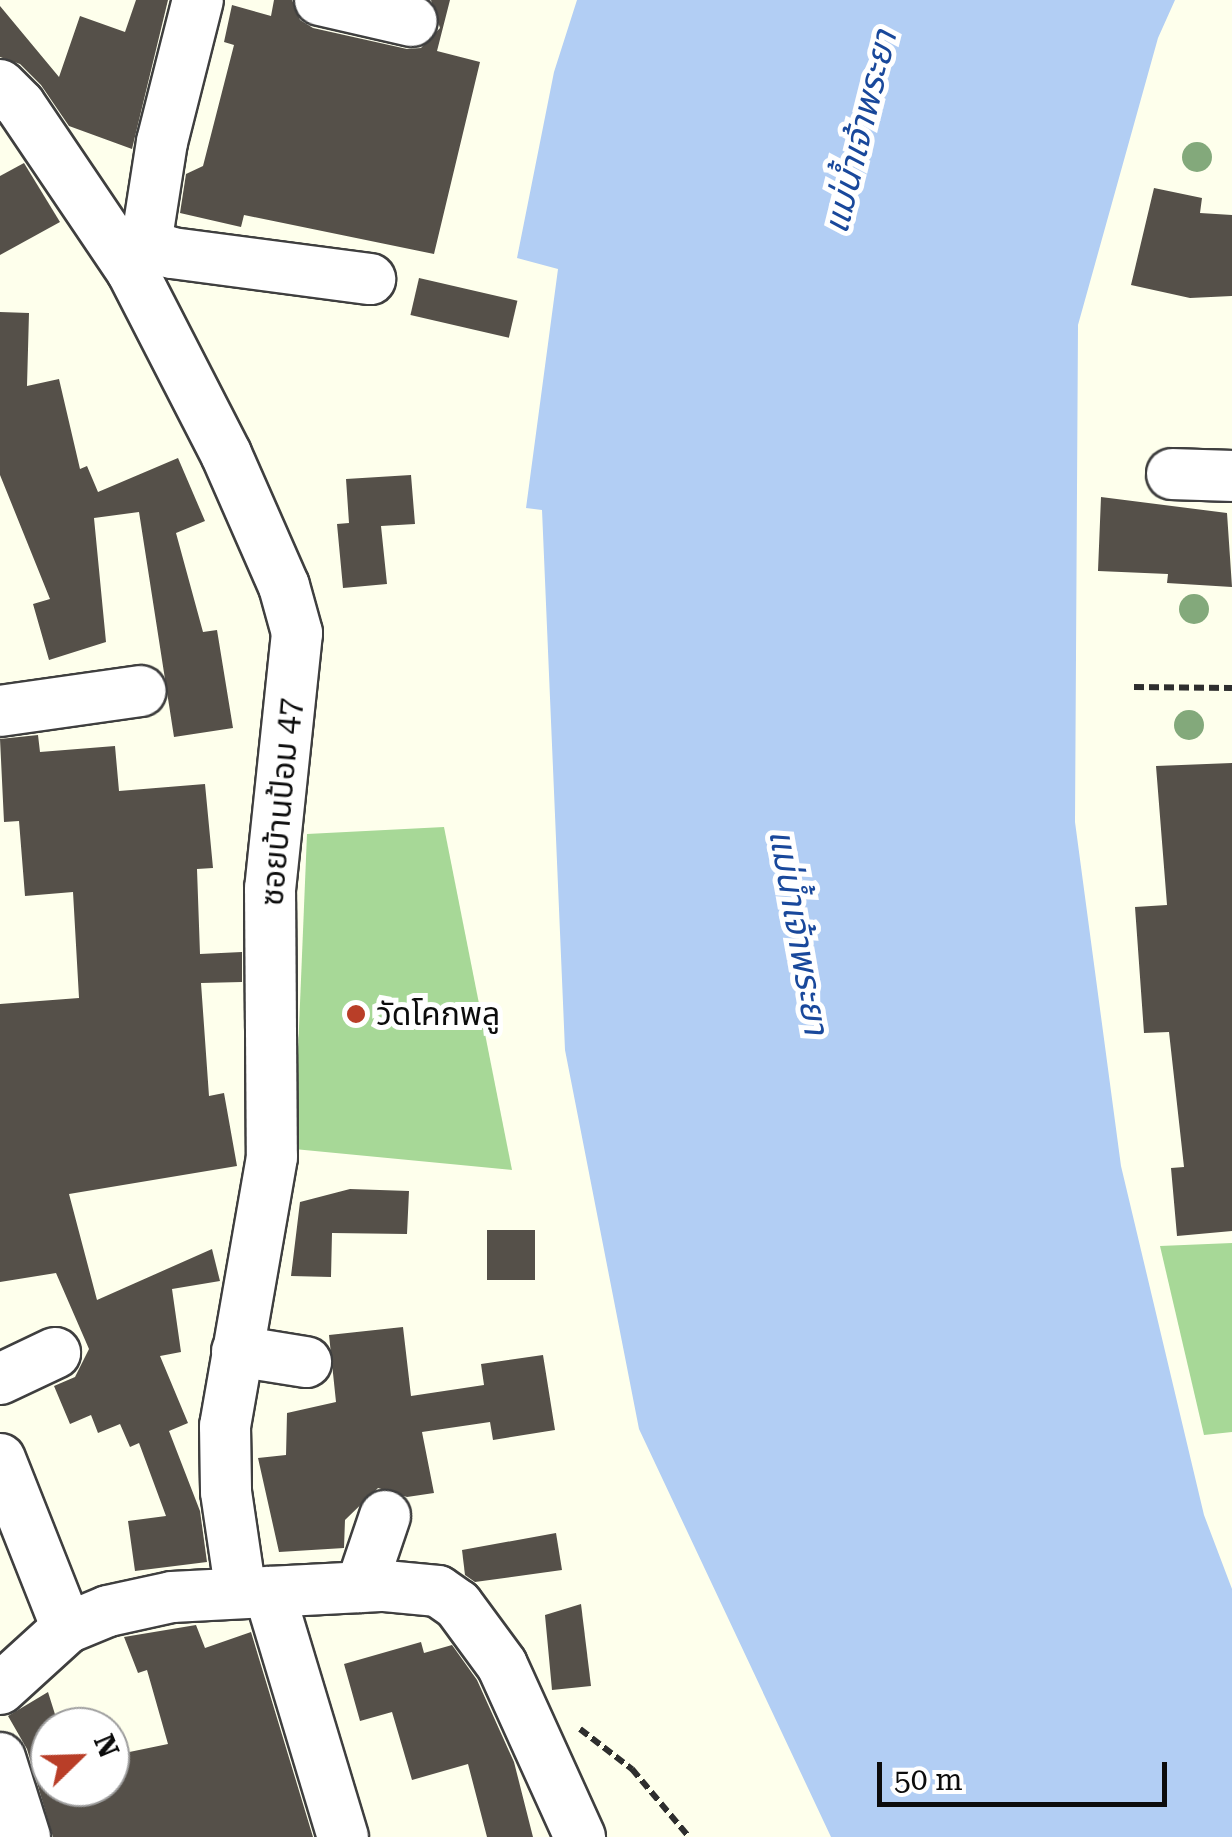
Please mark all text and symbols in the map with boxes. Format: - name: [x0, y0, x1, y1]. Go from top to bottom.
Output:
- water label: แม่น้ำเจ้าพระยา: [816, 26, 906, 238]
- street label: ซอยบ้านป้อม 47: [253, 697, 309, 907]
- water label: แม่น้ำเจ้าพระยา: [759, 826, 837, 1038]
- place label: วัดโคกพลู: [376, 995, 500, 1033]
- marker: วัดโคกพลู: [345, 1003, 367, 1025]
- north arrow: [30, 1707, 130, 1807]
- text: N: [87, 1729, 126, 1762]
- scale bar: [882, 1742, 1172, 1804]
- text: 50 m: [894, 1762, 963, 1797]

